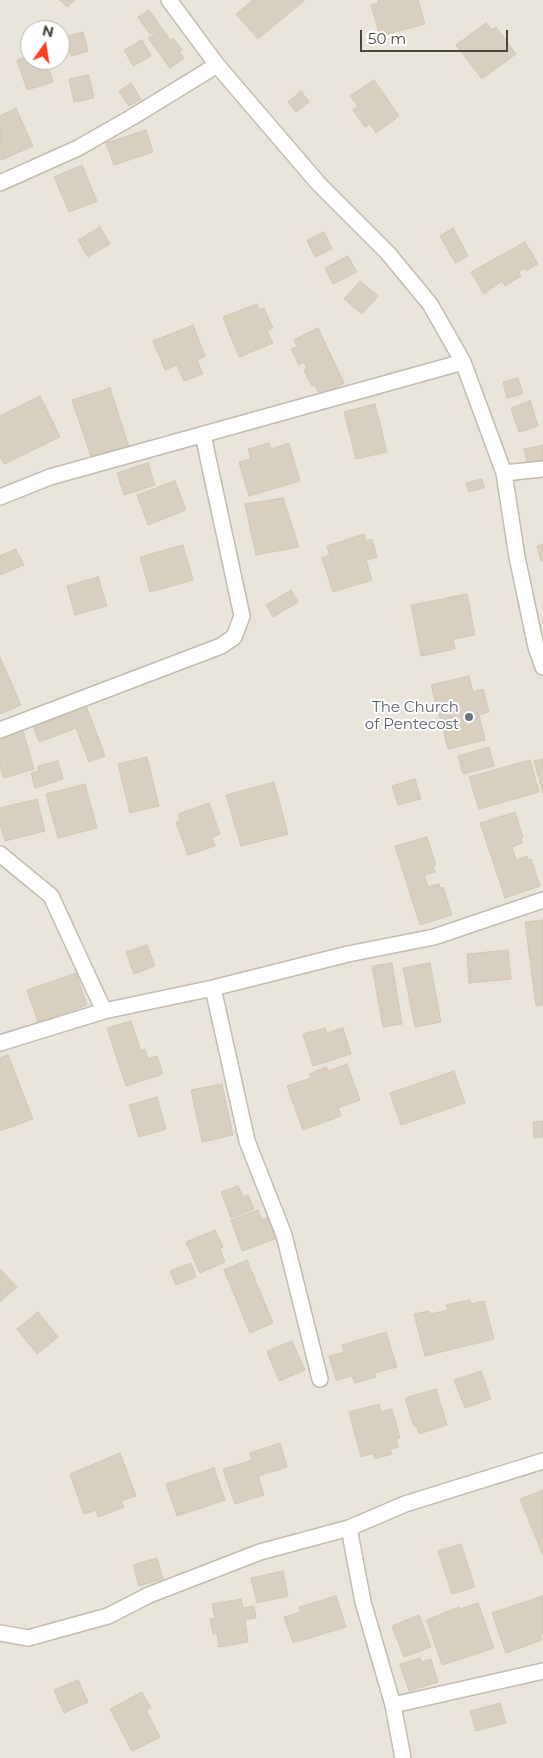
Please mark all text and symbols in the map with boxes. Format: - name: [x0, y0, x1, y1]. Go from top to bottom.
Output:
- north arrow: [20, 20, 70, 70]
- scale bar: [363, 20, 510, 52]
- text: N: [41, 21, 56, 41]
- text: 50 m: [368, 29, 406, 48]
- place label: The Church of Pentecost: [365, 699, 459, 734]
- marker: The Church of Pentecost: [463, 711, 475, 723]

